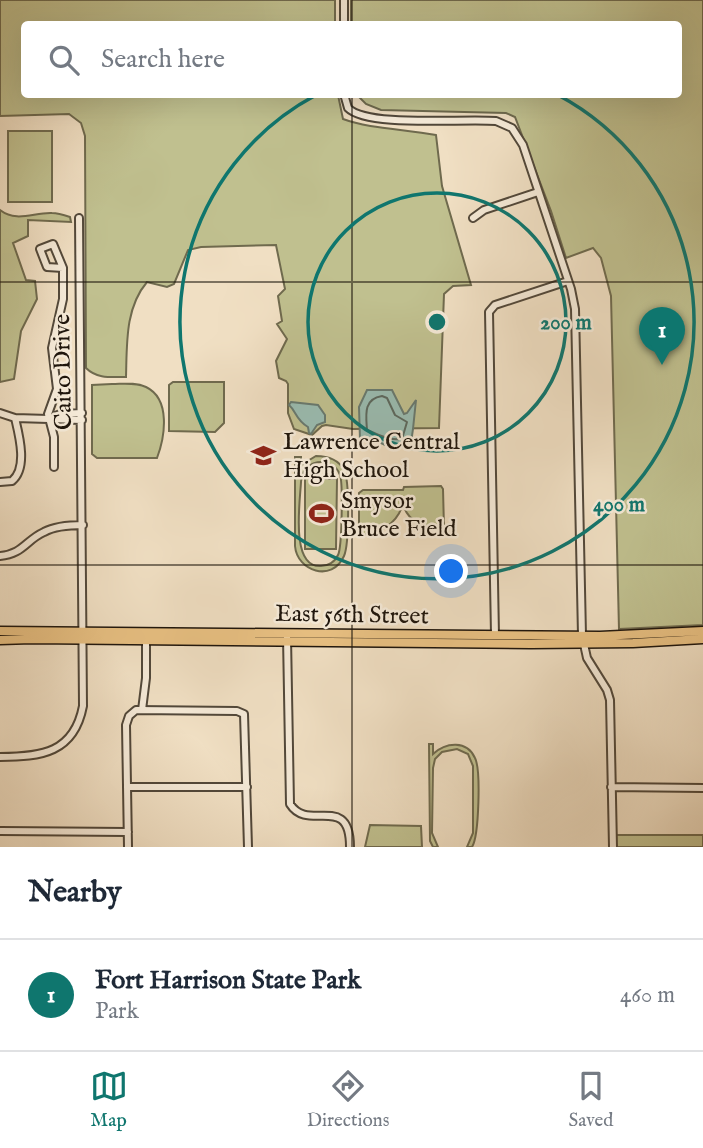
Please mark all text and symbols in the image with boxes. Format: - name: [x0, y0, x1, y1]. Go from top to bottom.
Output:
- search box: [21, 21, 682, 98]
- icon: search: [45, 41, 83, 79]
- text: Search here: [101, 43, 225, 76]
- pin: 1: [639, 307, 685, 365]
- centre of rings: [425, 310, 449, 334]
- text: 200 m: [540, 310, 592, 337]
- street label: Caito Drive: [47, 314, 80, 430]
- place label: Lawrence Central High School: [283, 427, 460, 486]
- school or university icon: Lawrence Central High School: [249, 441, 277, 469]
- place label: Smysor Bruce Field: [341, 486, 457, 545]
- text: 400 m: [593, 492, 646, 519]
- sports icon: Smysor Bruce Field: [307, 500, 335, 528]
- your location: [434, 554, 468, 588]
- street label: East 56th Street: [275, 599, 429, 632]
- text: Nearby: [28, 874, 121, 912]
- text: Fort Harrison State Park: [95, 964, 361, 997]
- text: 1: [47, 981, 55, 1010]
- text: 460 m: [620, 981, 675, 1010]
- text: Park: [95, 997, 139, 1026]
- tab: Map: [90, 1067, 128, 1133]
- tab: Directions: [307, 1067, 389, 1133]
- tab: Saved: [568, 1067, 613, 1133]

